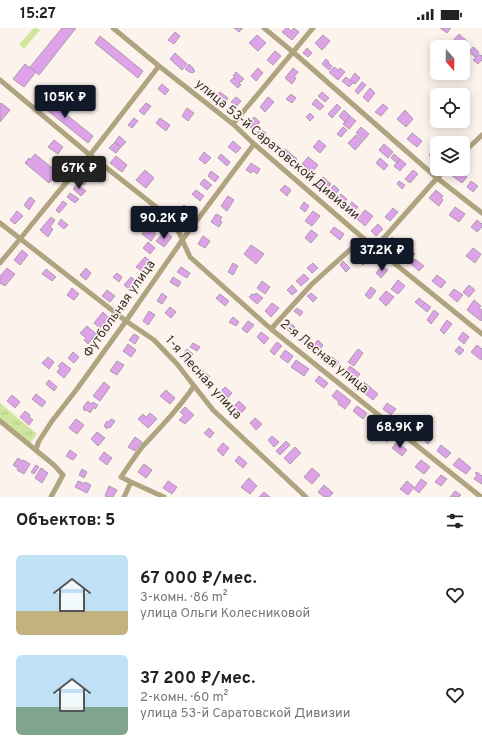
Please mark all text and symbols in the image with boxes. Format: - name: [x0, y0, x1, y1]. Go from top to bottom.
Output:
- text: 15:27: [20, 5, 56, 24]
- north arrow: [430, 40, 470, 80]
- map controls: [430, 40, 470, 176]
- street label: улица 53-й Саратовской Дивизии: [191, 76, 363, 224]
- pin: 105K ₽: [32, 85, 98, 119]
- button: locate: [430, 88, 470, 128]
- text: 105K ₽: [44, 90, 86, 106]
- button: layers: [430, 136, 470, 176]
- pin: 67K ₽: [51, 156, 107, 190]
- text: 67K ₽: [61, 161, 97, 177]
- pin: 90.2K ₽: [127, 206, 201, 240]
- text: 90.2K ₽: [140, 211, 188, 227]
- pin: 37.2K ₽: [345, 238, 419, 272]
- text: 37.2K ₽: [359, 243, 405, 259]
- street label: Футбольная улица: [80, 257, 160, 361]
- street label: 2-я Лесная улица: [276, 316, 372, 398]
- street label: 1-я Лесная улица: [161, 333, 245, 423]
- pin: 68.9K ₽: [363, 415, 437, 449]
- text: 68.9K ₽: [376, 420, 424, 436]
- text: Объектов: 5: [16, 510, 115, 532]
- icon: filters: [444, 510, 466, 532]
- text: 67 000 ₽/мес.: [140, 568, 257, 590]
- icon: home: [48, 571, 96, 619]
- icon: heart: [444, 584, 466, 606]
- text: 3-комн. · 86 m²: [140, 590, 228, 606]
- text: улица Ольги Колесниковой: [140, 606, 310, 622]
- text: 37 200 ₽/мес.: [140, 668, 255, 690]
- icon: home: [48, 671, 96, 719]
- icon: heart: [444, 684, 466, 706]
- text: 2-комн. · 60 m²: [140, 690, 228, 706]
- text: улица 53-й Саратовской Дивизии: [140, 706, 350, 722]

